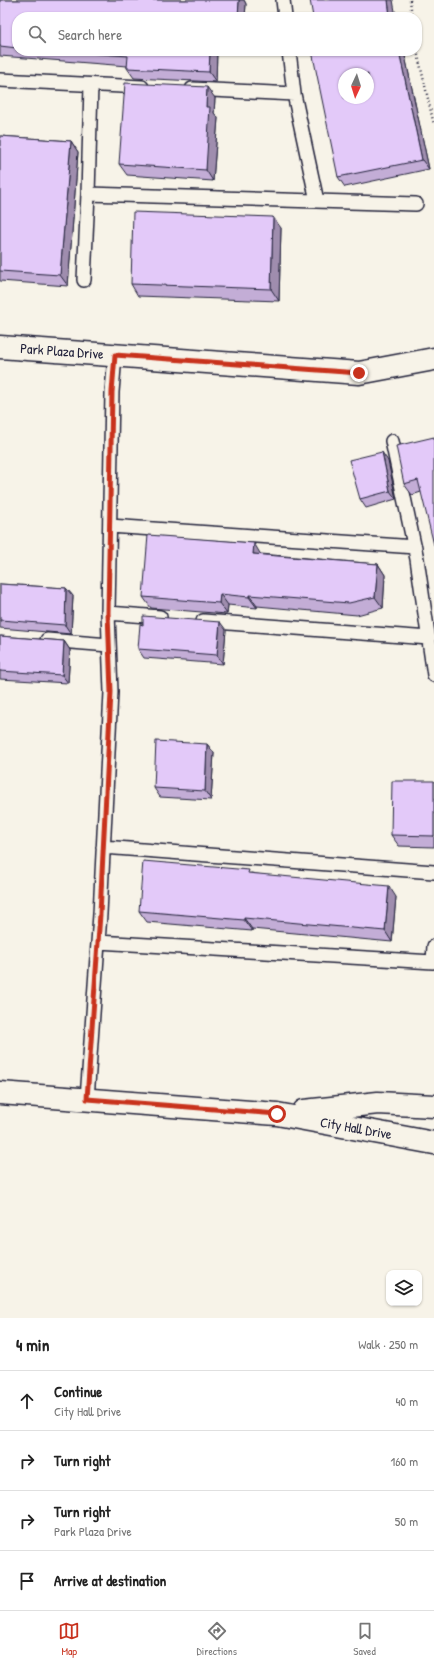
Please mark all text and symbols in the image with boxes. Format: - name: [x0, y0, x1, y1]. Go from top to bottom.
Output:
- search box: [12, 12, 422, 56]
- icon: search: [26, 23, 48, 45]
- text: Search here: [58, 24, 122, 45]
- north arrow: [338, 68, 374, 104]
- street label: Park Plaza Drive: [20, 338, 105, 363]
- route end: [350, 364, 368, 382]
- route start: [268, 1105, 286, 1123]
- street label: City Hall Drive: [319, 1112, 394, 1144]
- map controls: [386, 1270, 422, 1306]
- button: layers: [386, 1270, 422, 1306]
- text: 4 min: [16, 1333, 49, 1356]
- text: Walk · 250 m: [358, 1335, 418, 1353]
- text: Continue: [54, 1381, 102, 1402]
- icon: ahead: [16, 1390, 38, 1412]
- text: 40 m: [395, 1392, 418, 1410]
- text: City Hall Drive: [54, 1402, 121, 1420]
- icon: right: [16, 1450, 38, 1472]
- text: Turn right: [54, 1450, 110, 1471]
- text: 160 m: [390, 1452, 418, 1470]
- text: Turn right: [54, 1501, 110, 1522]
- icon: right: [16, 1510, 38, 1532]
- text: 50 m: [395, 1512, 418, 1530]
- text: Park Plaza Drive: [54, 1522, 132, 1540]
- icon: arrive: [16, 1570, 38, 1592]
- text: Arrive at destination: [54, 1570, 166, 1591]
- tab: Map: [58, 1620, 80, 1658]
- tab: Directions: [197, 1620, 237, 1658]
- tab: Saved: [353, 1620, 376, 1658]

